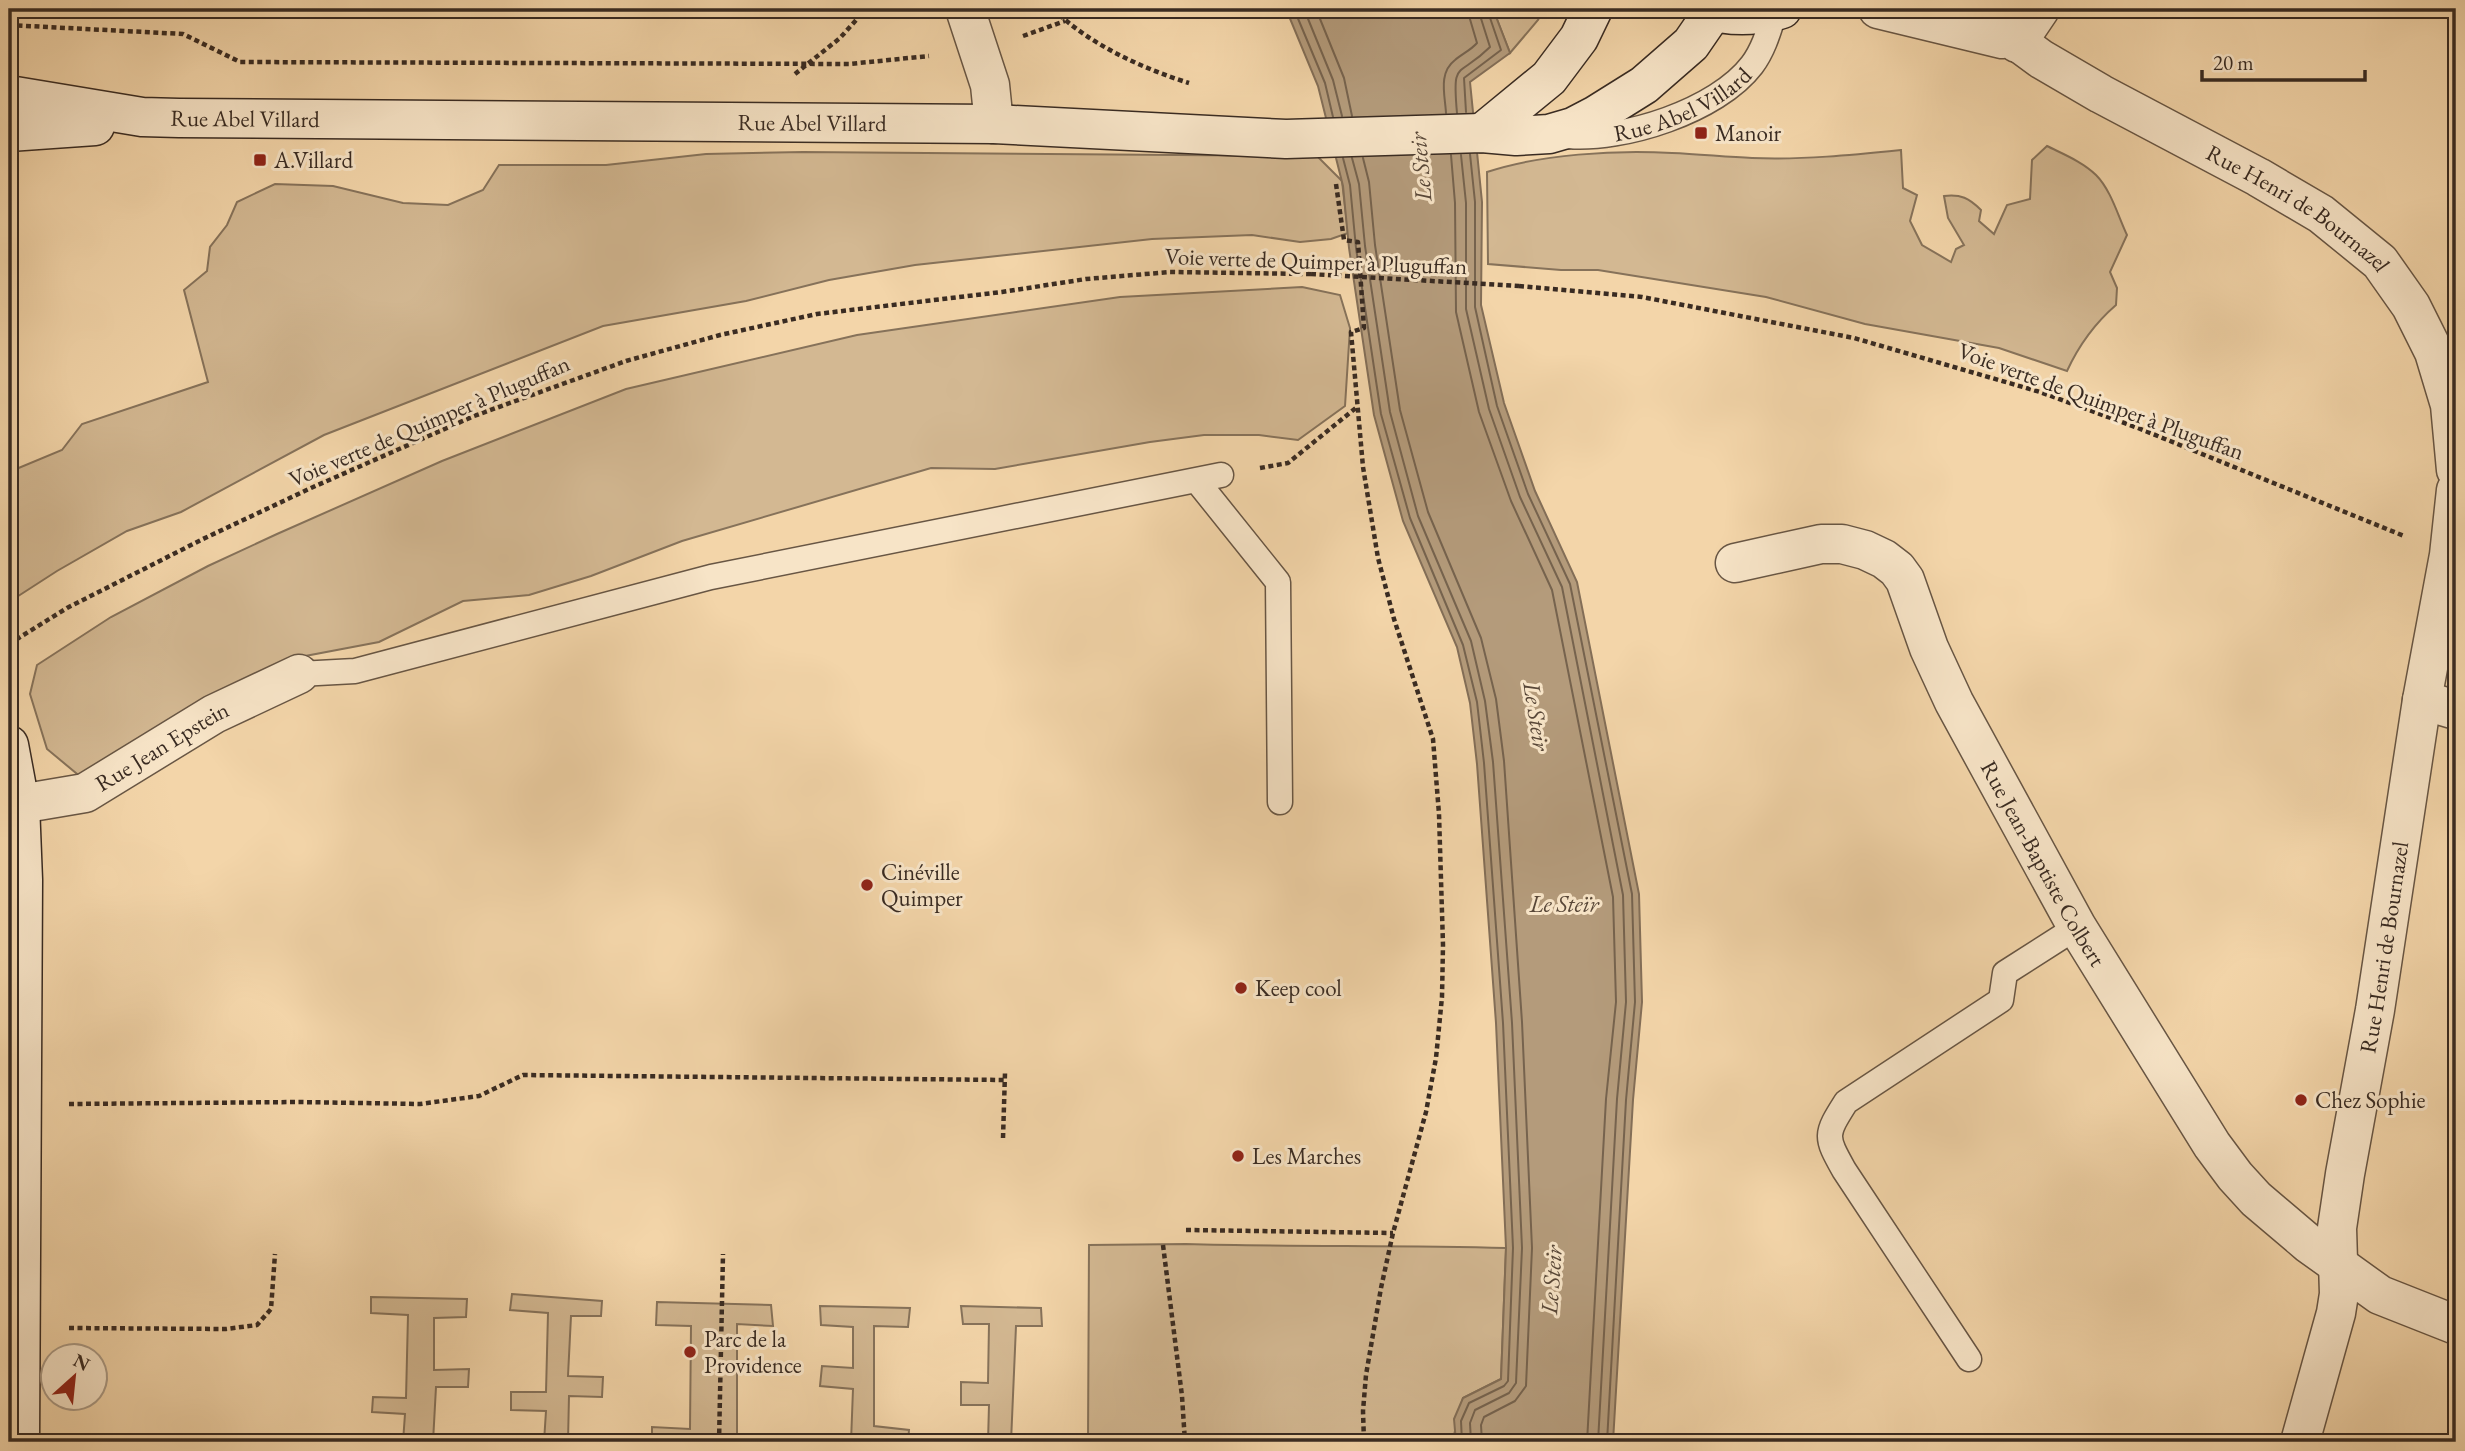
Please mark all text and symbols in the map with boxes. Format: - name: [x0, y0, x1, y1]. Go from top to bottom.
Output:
- scale bar: [2202, 38, 2365, 82]
- text: 20 m: [2213, 49, 2254, 76]
- street label: Rue Abel Villard: [1611, 60, 1758, 148]
- street label: Rue Abel Villard: [170, 103, 320, 134]
- street label: Rue Abel Villard: [737, 107, 887, 138]
- place label: Manoir: [1715, 118, 1782, 148]
- marker: Manoir: [1693, 125, 1709, 141]
- water label: Le Steir: [1401, 129, 1439, 204]
- street label: Rue Henri de Bournazel: [2201, 137, 2397, 278]
- place label: A.Villard: [273, 145, 353, 175]
- marker: A.Villard: [252, 152, 268, 168]
- street label: Voie verte de Quimper à Pluguffan: [1164, 241, 1468, 281]
- street label: Voie verte de Quimper à Pluguffan: [1954, 335, 2248, 467]
- street label: Voie verte de Quimper à Pluguffan: [284, 348, 574, 494]
- water label: Le Steir: [1516, 678, 1558, 754]
- street label: Rue Jean Epstein: [89, 694, 233, 798]
- street label: Rue Jean-Baptiste Colbert: [1974, 755, 2113, 973]
- street label: Rue Henri de Bournazel: [2352, 839, 2415, 1055]
- place label: Cinéville Quimper: [881, 857, 963, 913]
- marker: Cinéville Quimper: [859, 877, 875, 893]
- water label: Le Steïr: [1528, 888, 1600, 919]
- place label: Keep cool: [1255, 973, 1342, 1003]
- marker: Keep cool: [1233, 980, 1249, 996]
- place label: Chez Sophie: [2315, 1085, 2426, 1115]
- marker: Chez Sophie: [2293, 1092, 2309, 1108]
- place label: Les Marches: [1252, 1141, 1361, 1171]
- marker: Les Marches: [1230, 1148, 1246, 1164]
- water label: Le Steir: [1533, 1243, 1569, 1317]
- place label: Parc de la Providence: [704, 1324, 802, 1380]
- north arrow: [38, 1342, 108, 1412]
- marker: Parc de la Providence: [682, 1344, 698, 1360]
- text: N: [69, 1348, 95, 1377]

